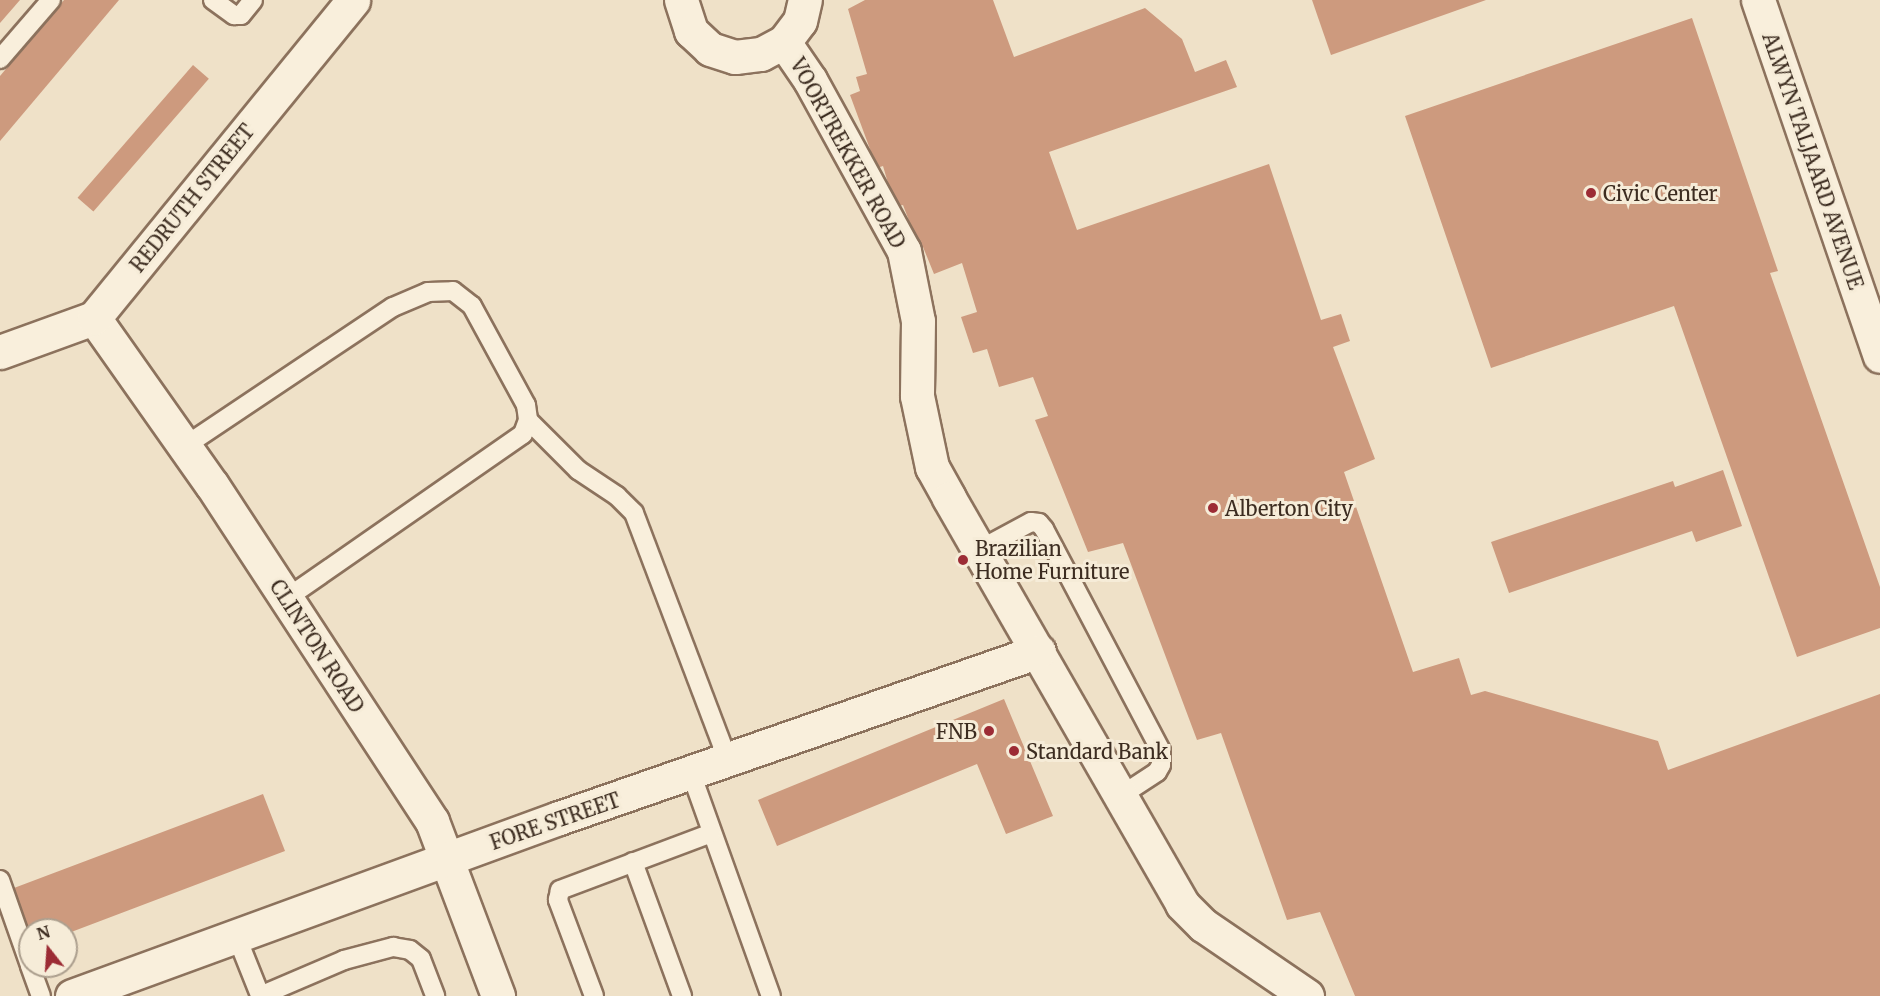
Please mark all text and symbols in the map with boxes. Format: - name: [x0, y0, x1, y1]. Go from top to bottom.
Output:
- street label: ALWYN TALJAARD AVENUE: [1758, 30, 1868, 292]
- street label: VOORTREKKER ROAD: [786, 54, 910, 252]
- street label: REDRUTH STREET: [125, 119, 259, 277]
- place label: Civic Center: [1603, 181, 1718, 205]
- marker: Civic Center: [1584, 186, 1598, 200]
- place label: Alberton City: [1225, 496, 1353, 520]
- marker: Alberton City: [1206, 501, 1220, 515]
- place label: Brazilian Home Furniture: [975, 536, 1129, 583]
- marker: Brazilian Home Furniture: [956, 553, 970, 567]
- street label: CLINTON ROAD: [265, 575, 369, 717]
- place label: FNB: [936, 719, 977, 743]
- marker: FNB: [982, 724, 996, 738]
- place label: Standard Bank: [1026, 739, 1168, 763]
- marker: Standard Bank: [1007, 744, 1021, 758]
- street label: FORE STREET: [487, 787, 623, 855]
- north arrow: [18, 918, 78, 978]
- text: N: [34, 921, 52, 944]

